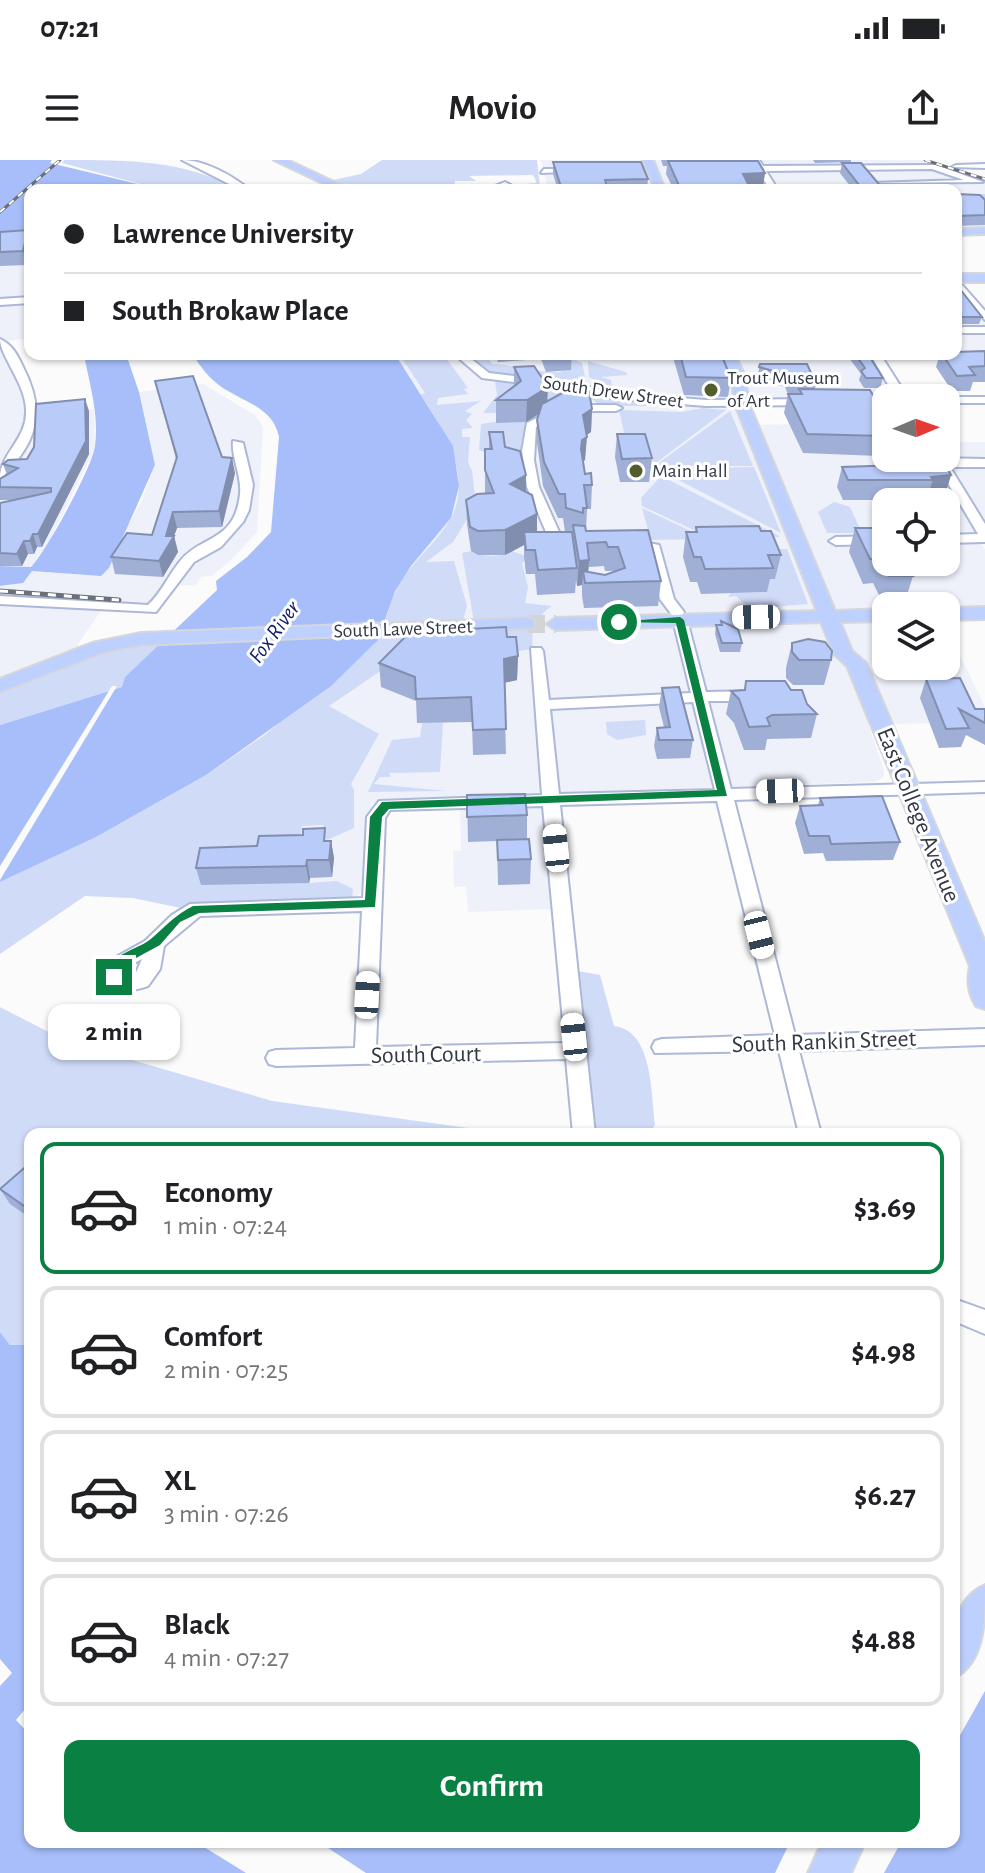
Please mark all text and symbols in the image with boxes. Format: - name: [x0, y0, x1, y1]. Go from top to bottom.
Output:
- text: 07:21: [40, 13, 100, 43]
- icon: menu: [40, 86, 84, 130]
- icon: share: [901, 86, 945, 130]
- text: Movio: [448, 90, 537, 126]
- text: Lawrence University: [112, 219, 354, 249]
- text: South Brokaw Place: [112, 296, 349, 326]
- place label: Trout Museum of Art: [727, 368, 840, 411]
- street label: South Drew Street: [542, 372, 685, 412]
- marker: Trout Museum of Art: [702, 381, 720, 399]
- north arrow: [872, 384, 960, 472]
- map controls: [872, 384, 960, 680]
- place label: Main Hall: [652, 461, 728, 481]
- marker: Main Hall: [627, 462, 645, 480]
- button: locate: [872, 488, 960, 576]
- button: layers: [872, 592, 960, 680]
- water label: Fox River: [244, 596, 304, 667]
- route start: [601, 604, 637, 640]
- car: [732, 605, 780, 629]
- street label: South Lawe Street: [333, 617, 474, 641]
- street label: East College Avenue: [872, 724, 964, 906]
- car: [756, 778, 804, 804]
- car: [542, 823, 570, 873]
- car: [742, 909, 776, 961]
- route end: [96, 959, 132, 995]
- car: [354, 970, 380, 1020]
- callout: 2 min: [48, 1005, 180, 1061]
- car: [560, 1012, 588, 1062]
- text: 2 min: [85, 1019, 143, 1045]
- street label: South Rankin Street: [731, 1027, 917, 1057]
- street label: South Court: [371, 1042, 482, 1068]
- icon: car: [68, 1172, 140, 1244]
- text: Economy: [164, 1178, 273, 1208]
- text: $3.69: [854, 1193, 916, 1223]
- text: 1 min · 07:24: [164, 1213, 287, 1239]
- icon: car: [68, 1316, 140, 1388]
- text: Comfort: [164, 1322, 263, 1352]
- text: $4.98: [851, 1337, 916, 1367]
- text: 2 min · 07:25: [164, 1357, 288, 1383]
- icon: car: [68, 1460, 140, 1532]
- text: XL: [164, 1466, 196, 1496]
- text: $6.27: [854, 1481, 916, 1511]
- text: 3 min · 07:26: [164, 1501, 289, 1527]
- icon: car: [68, 1604, 140, 1676]
- text: Black: [164, 1610, 230, 1640]
- text: $4.88: [851, 1625, 916, 1655]
- text: 4 min · 07:27: [164, 1645, 289, 1671]
- button: Confirm: [64, 1740, 920, 1832]

